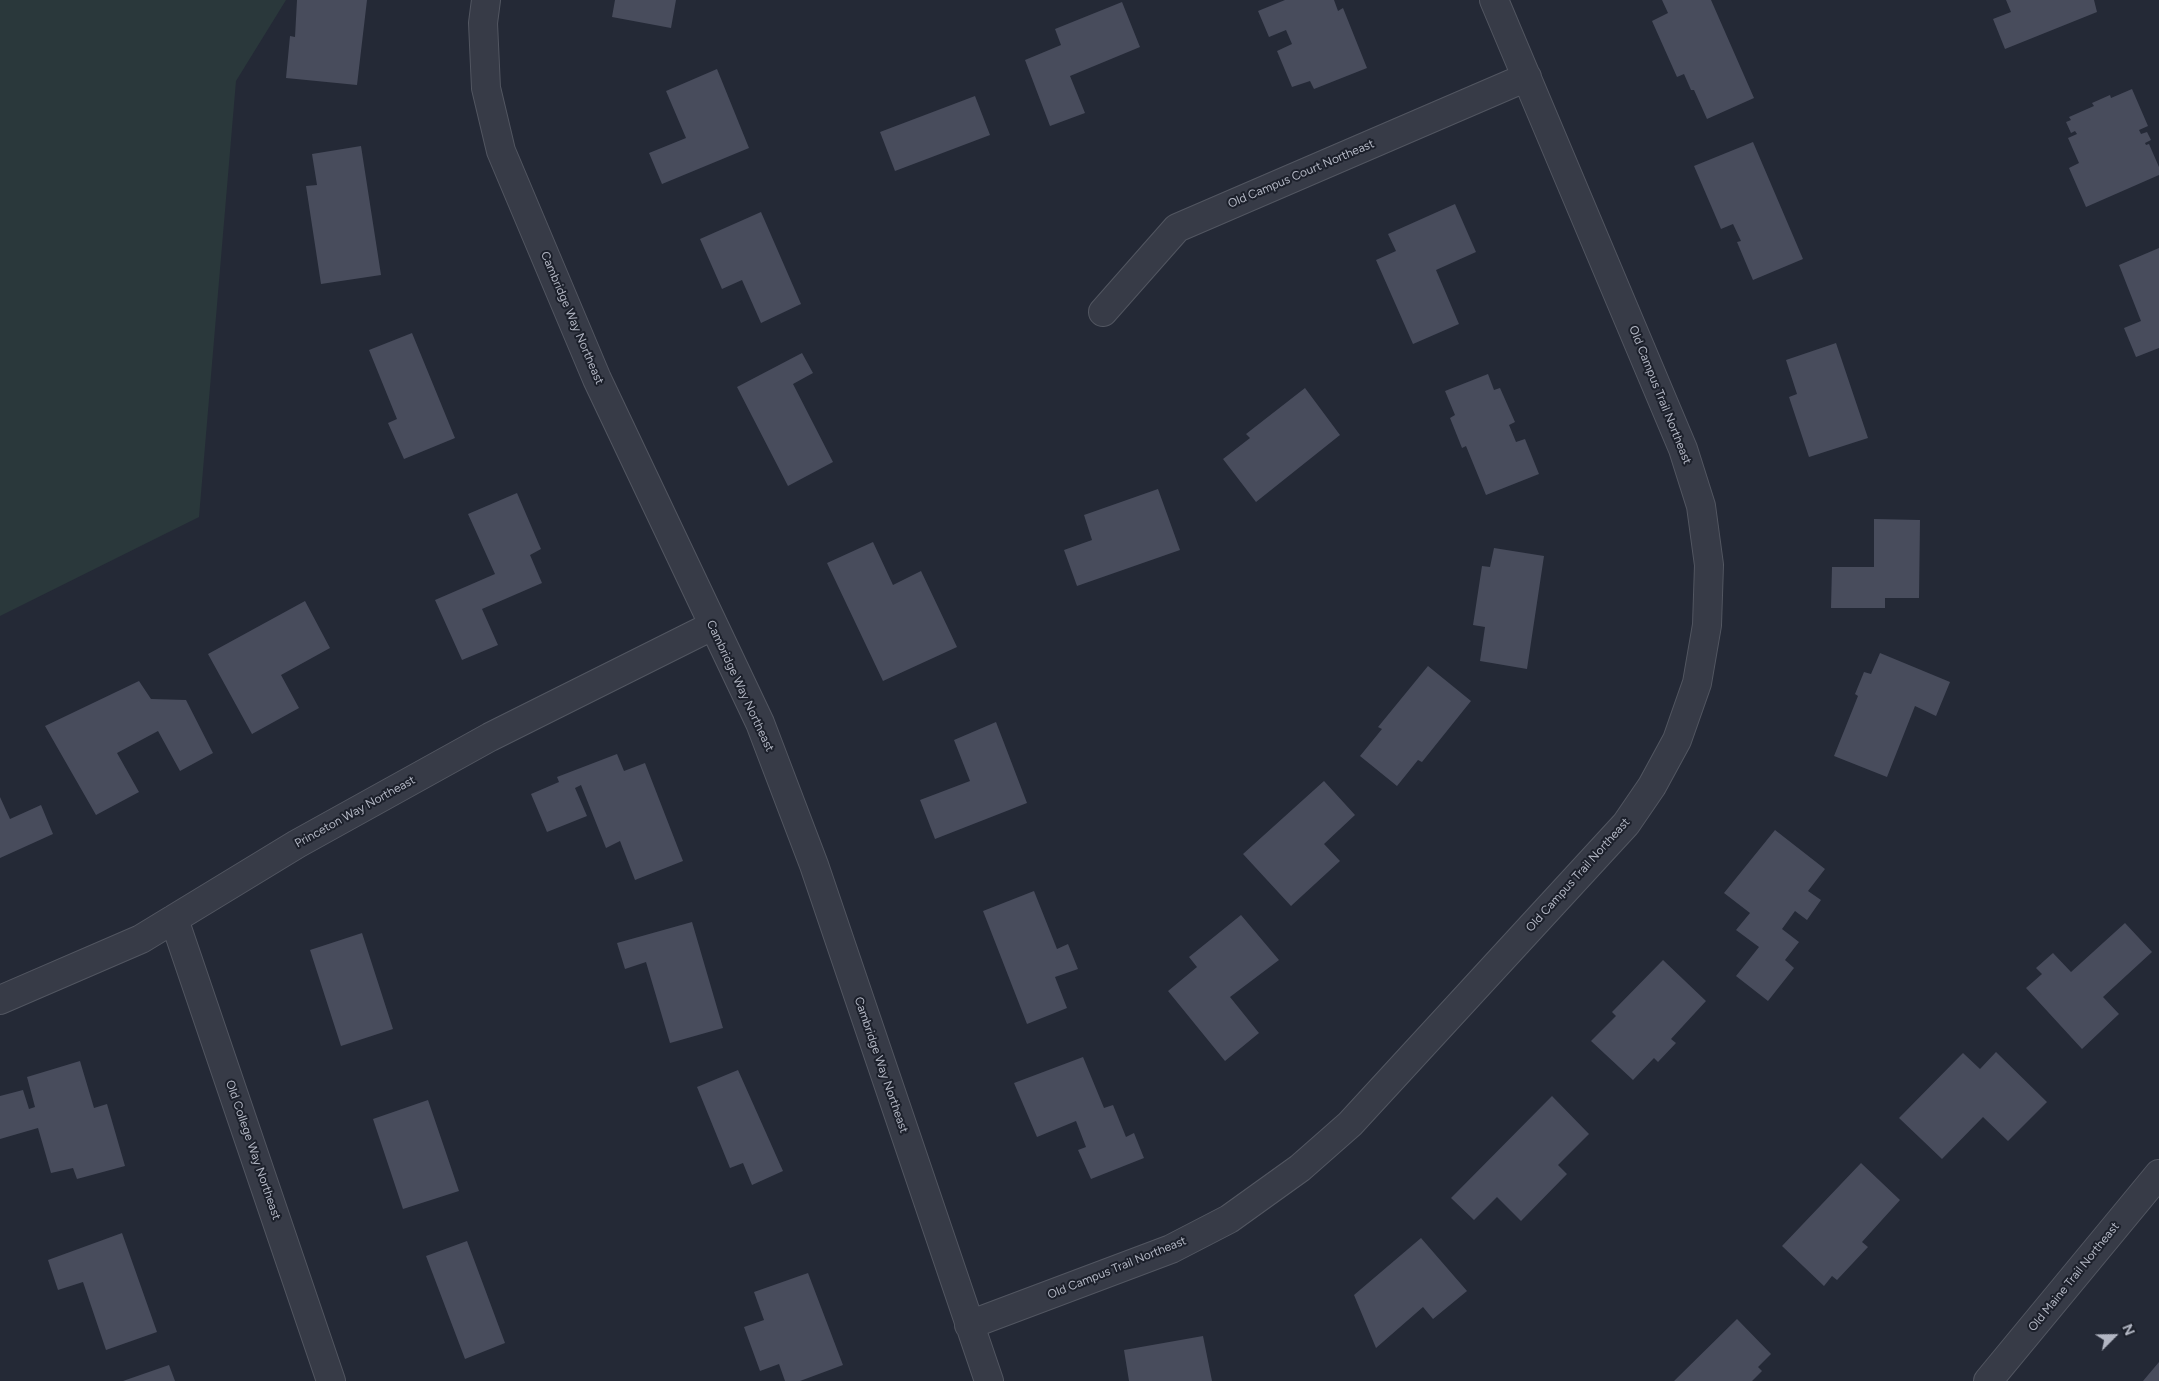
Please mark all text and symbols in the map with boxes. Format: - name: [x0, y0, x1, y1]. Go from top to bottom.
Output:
- street label: Old Campus Court Northeast: [1226, 137, 1376, 211]
- street label: Cambridge Way Northeast: [537, 249, 607, 387]
- street label: Old Campus Trail Northeast: [1626, 324, 1694, 466]
- street label: Cambridge Way Northeast: [703, 618, 777, 754]
- street label: Princeton Way Northeast: [292, 773, 418, 851]
- street label: Old Campus Trail Northeast: [1523, 815, 1633, 935]
- street label: Cambridge Way Northeast: [851, 995, 911, 1135]
- street label: Old College Way Northeast: [222, 1078, 284, 1222]
- street label: Old Maine Trail Northeast: [2026, 1220, 2122, 1334]
- street label: Old Campus Trail Northeast: [1046, 1234, 1188, 1302]
- north arrow: [2089, 1311, 2139, 1361]
- text: N: [2118, 1322, 2138, 1338]

